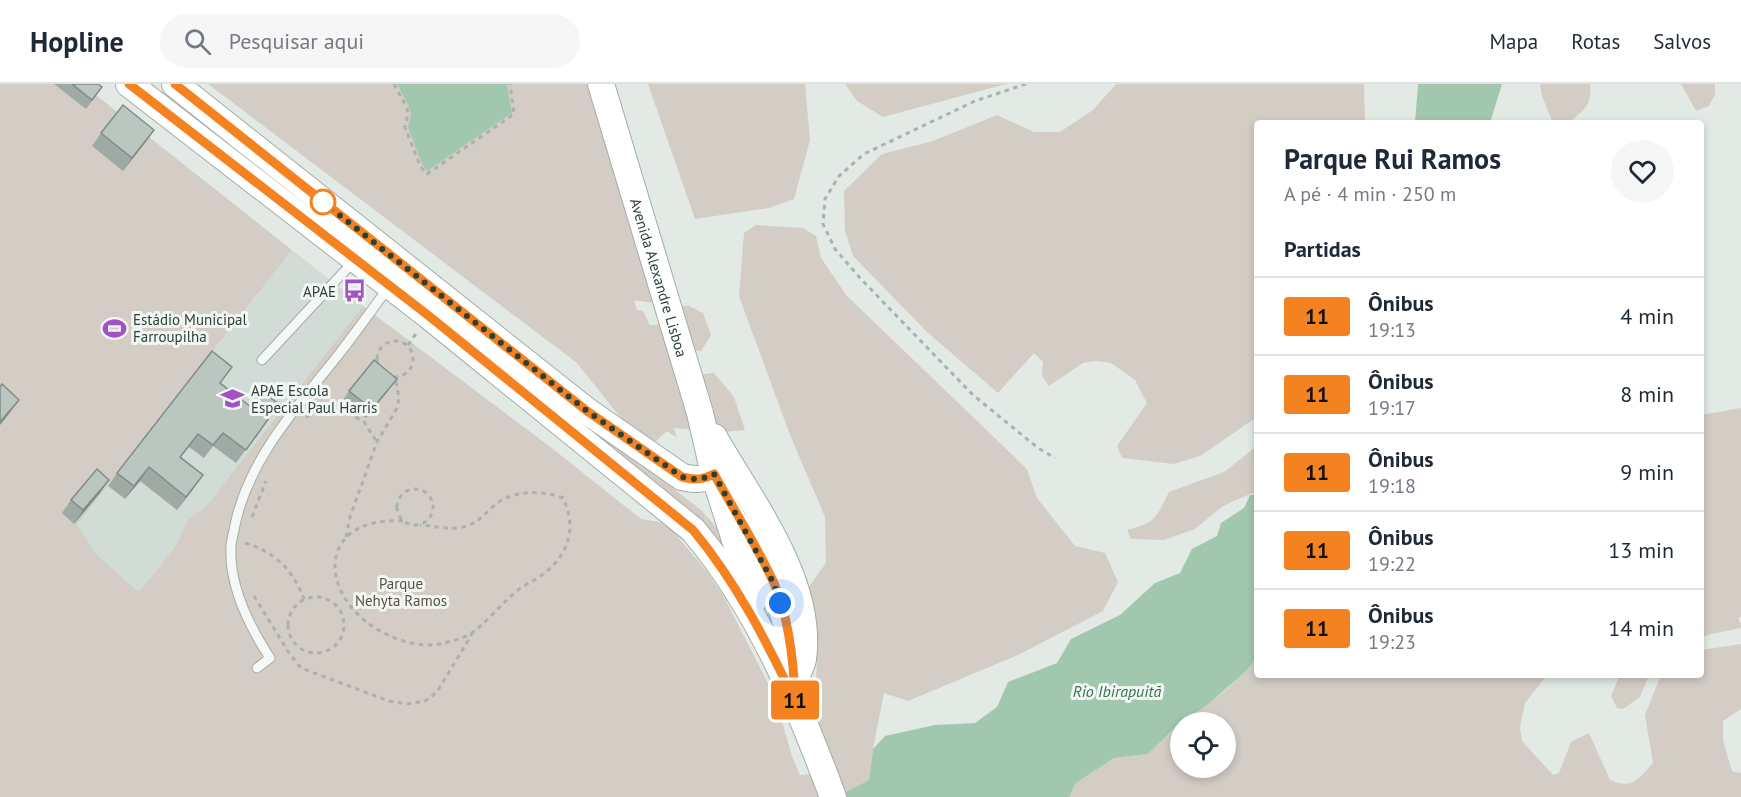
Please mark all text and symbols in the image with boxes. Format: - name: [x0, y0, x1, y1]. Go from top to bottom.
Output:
- search box: [160, 14, 580, 68]
- text: Hopline: [30, 23, 124, 60]
- icon: search: [181, 25, 214, 58]
- text: Pesquisar aqui: [229, 27, 364, 55]
- text: Mapa: [1489, 28, 1538, 55]
- text: Rotas: [1571, 28, 1620, 55]
- text: Salvos: [1653, 28, 1711, 55]
- text: Parque Rui Ramos: [1284, 140, 1501, 177]
- button: heart: [1611, 140, 1674, 203]
- text: A pé · 4 min · 250 m: [1284, 181, 1456, 207]
- unlabelled marker: [310, 189, 336, 215]
- street label: Avenida Alexandre Lisboa: [626, 196, 692, 359]
- text: Partidas: [1284, 235, 1361, 263]
- bus stop icon: APAE: [341, 278, 367, 304]
- place label: APAE: [303, 282, 336, 301]
- text: Ônibus: [1368, 289, 1434, 317]
- text: 4 min: [1620, 302, 1674, 330]
- text: 11: [1305, 303, 1329, 330]
- place label: Estádio Municipal Farroupilha: [133, 310, 248, 346]
- sports icon: Estádio Municipal Farroupilha: [102, 315, 128, 341]
- text: 19:13: [1368, 317, 1416, 343]
- text: Ônibus: [1368, 367, 1434, 395]
- text: 8 min: [1620, 380, 1674, 408]
- place label: APAE Escola Especial Paul Harris: [251, 381, 377, 417]
- text: 11: [1305, 381, 1329, 408]
- school or university icon: APAE Escola Especial Paul Harris: [220, 386, 246, 412]
- text: 19:17: [1368, 395, 1416, 421]
- text: Ônibus: [1368, 445, 1434, 473]
- text: 9 min: [1620, 458, 1674, 486]
- text: 11: [1305, 459, 1329, 486]
- text: 19:18: [1368, 473, 1416, 499]
- text: Ônibus: [1368, 523, 1434, 551]
- text: 13 min: [1608, 536, 1674, 564]
- text: 11: [1305, 537, 1329, 564]
- text: 19:22: [1368, 551, 1416, 577]
- park label: Parque Nehyta Ramos: [355, 574, 447, 610]
- your location: [765, 588, 795, 618]
- text: Ônibus: [1368, 601, 1434, 629]
- text: 14 min: [1608, 614, 1674, 642]
- text: 11: [1305, 615, 1329, 642]
- text: 19:23: [1368, 629, 1416, 655]
- line badge: 11: [768, 680, 822, 720]
- water label: Rio Ibirapuitã: [1073, 681, 1161, 701]
- text: 11: [783, 687, 807, 714]
- map controls: [1170, 712, 1236, 778]
- button: locate: [1170, 712, 1236, 778]

